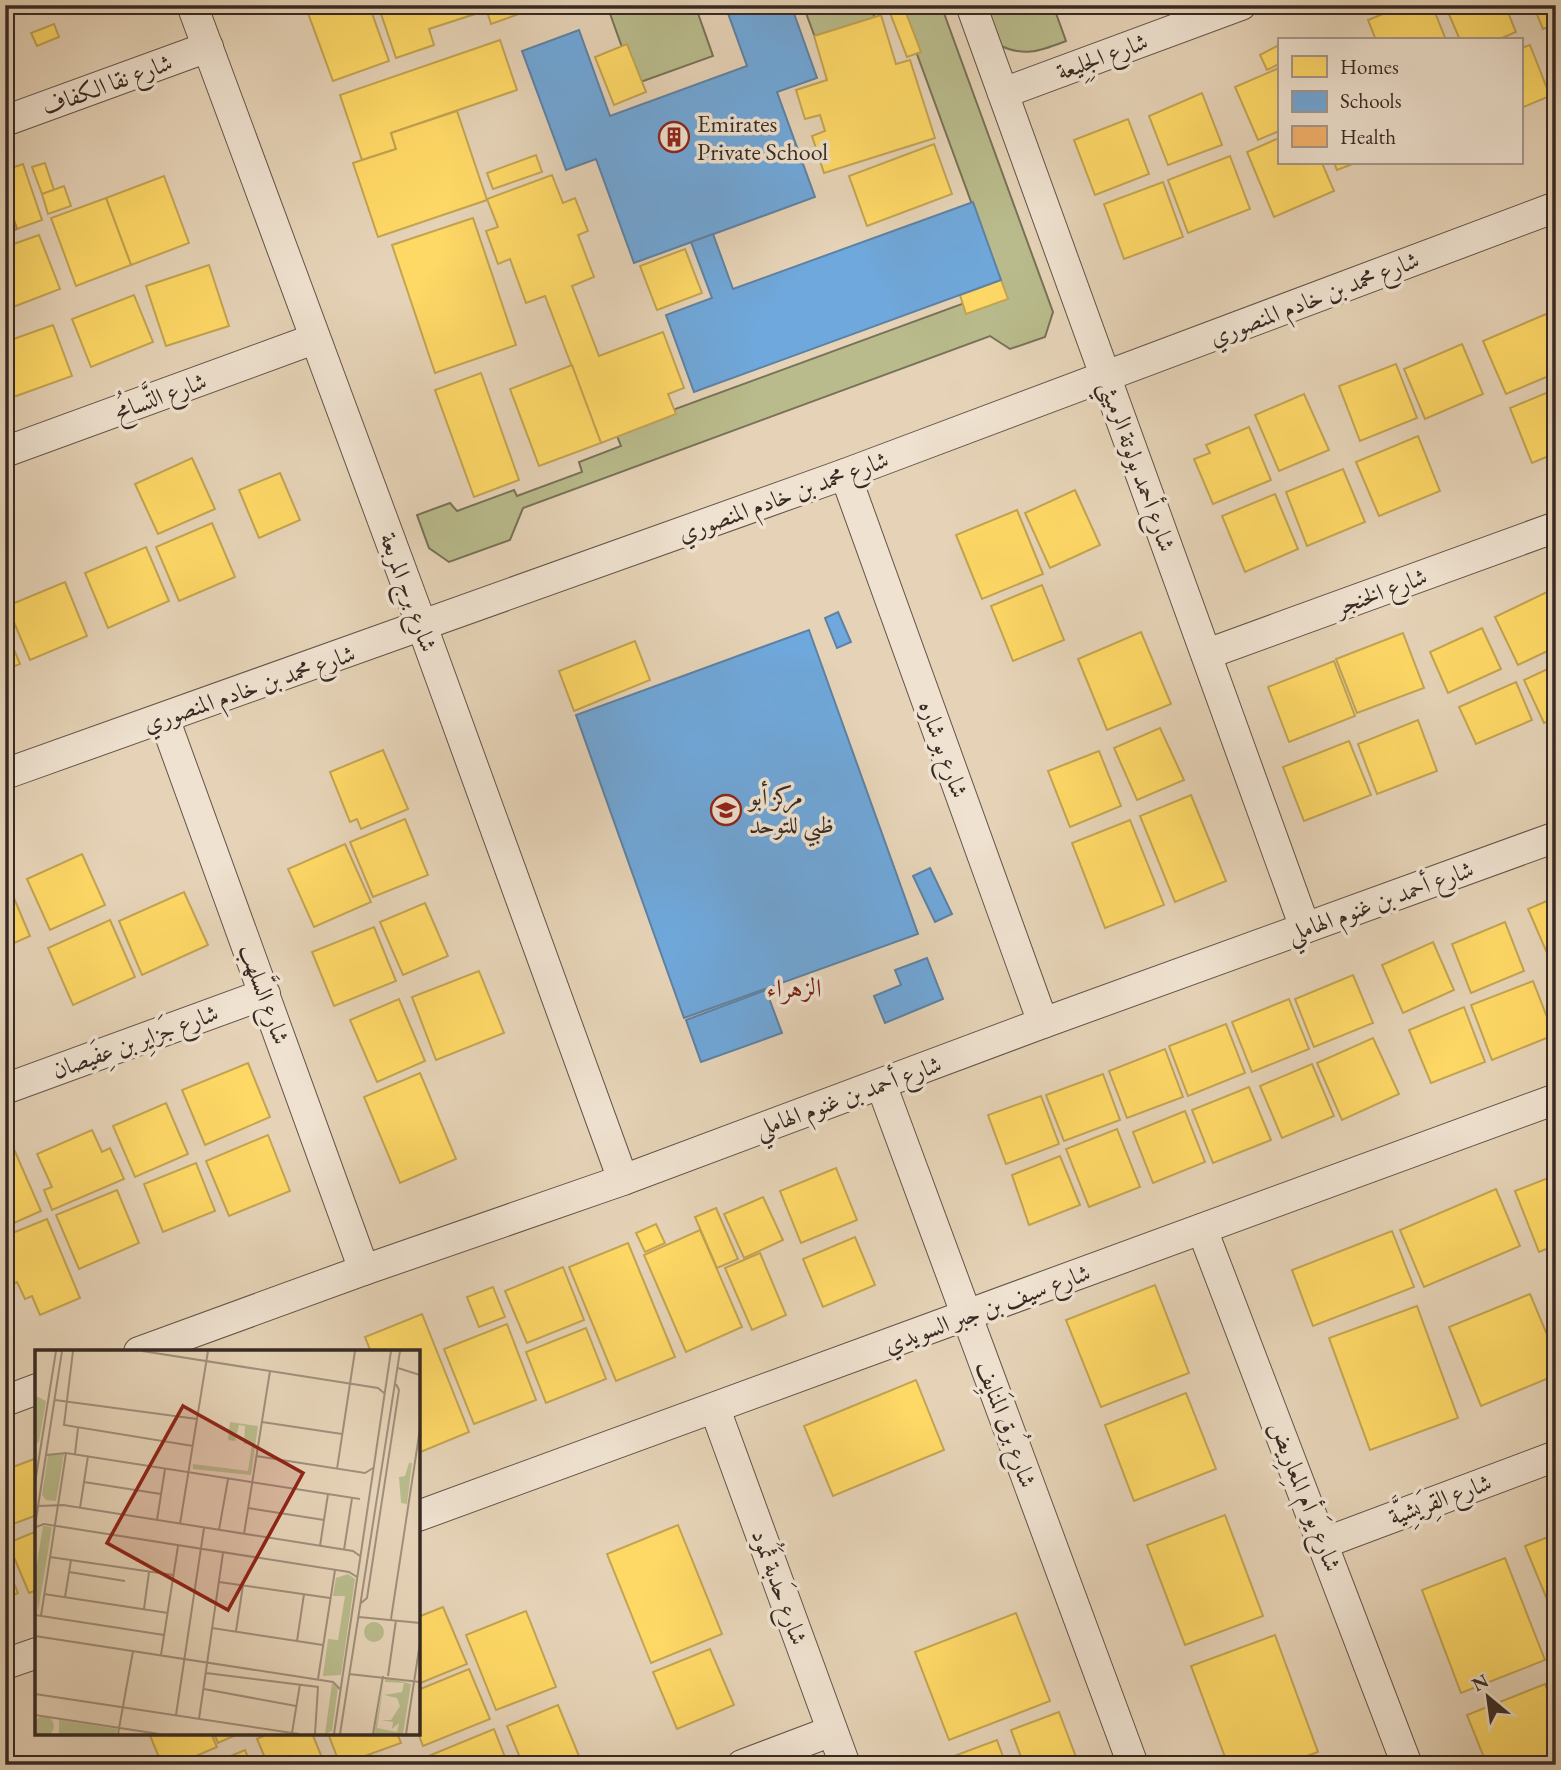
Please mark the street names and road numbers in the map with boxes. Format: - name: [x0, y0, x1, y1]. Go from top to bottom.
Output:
- street label: شارع الجِلِيعة: [1052, 25, 1154, 92]
- street label: شارع نقا الكفاف: [38, 46, 178, 127]
- street label: شارع محمد بن خادم المنصوري: [1205, 244, 1426, 358]
- street label: شارع التَّسامُح: [108, 361, 212, 432]
- street label: شارع أحمد بولوتة الرميثي: [1086, 376, 1184, 558]
- street label: شارع محمد بن خادم المنصوري: [673, 443, 895, 554]
- street label: شارع برج المربعة: [367, 528, 445, 658]
- street label: شارع الخنجر: [1328, 560, 1433, 628]
- street label: شارع محمد بن خادم المنصوري: [139, 637, 361, 745]
- street label: شارع بو شاره: [907, 696, 976, 804]
- street label: شارع أحمد بن غنوم الهاملي: [1282, 852, 1481, 957]
- street label: شارع السَّلهب: [228, 938, 301, 1050]
- street label: شارع جَزايِر بن عِفَيصان: [47, 996, 224, 1090]
- street label: شارع أحمد بن غنوم الهاملي: [750, 1047, 949, 1152]
- street label: شارع سيف بن جبر السويدي: [880, 1256, 1096, 1364]
- street label: شارع بُرق المَنايِف: [965, 1355, 1048, 1493]
- street label: شارع يَو أم المِعارِيض: [1257, 1416, 1350, 1578]
- street label: شارع القِرَيشِيَّة: [1383, 1462, 1497, 1537]
- street label: شارع حَدبة ثَمُود: [740, 1524, 819, 1651]

